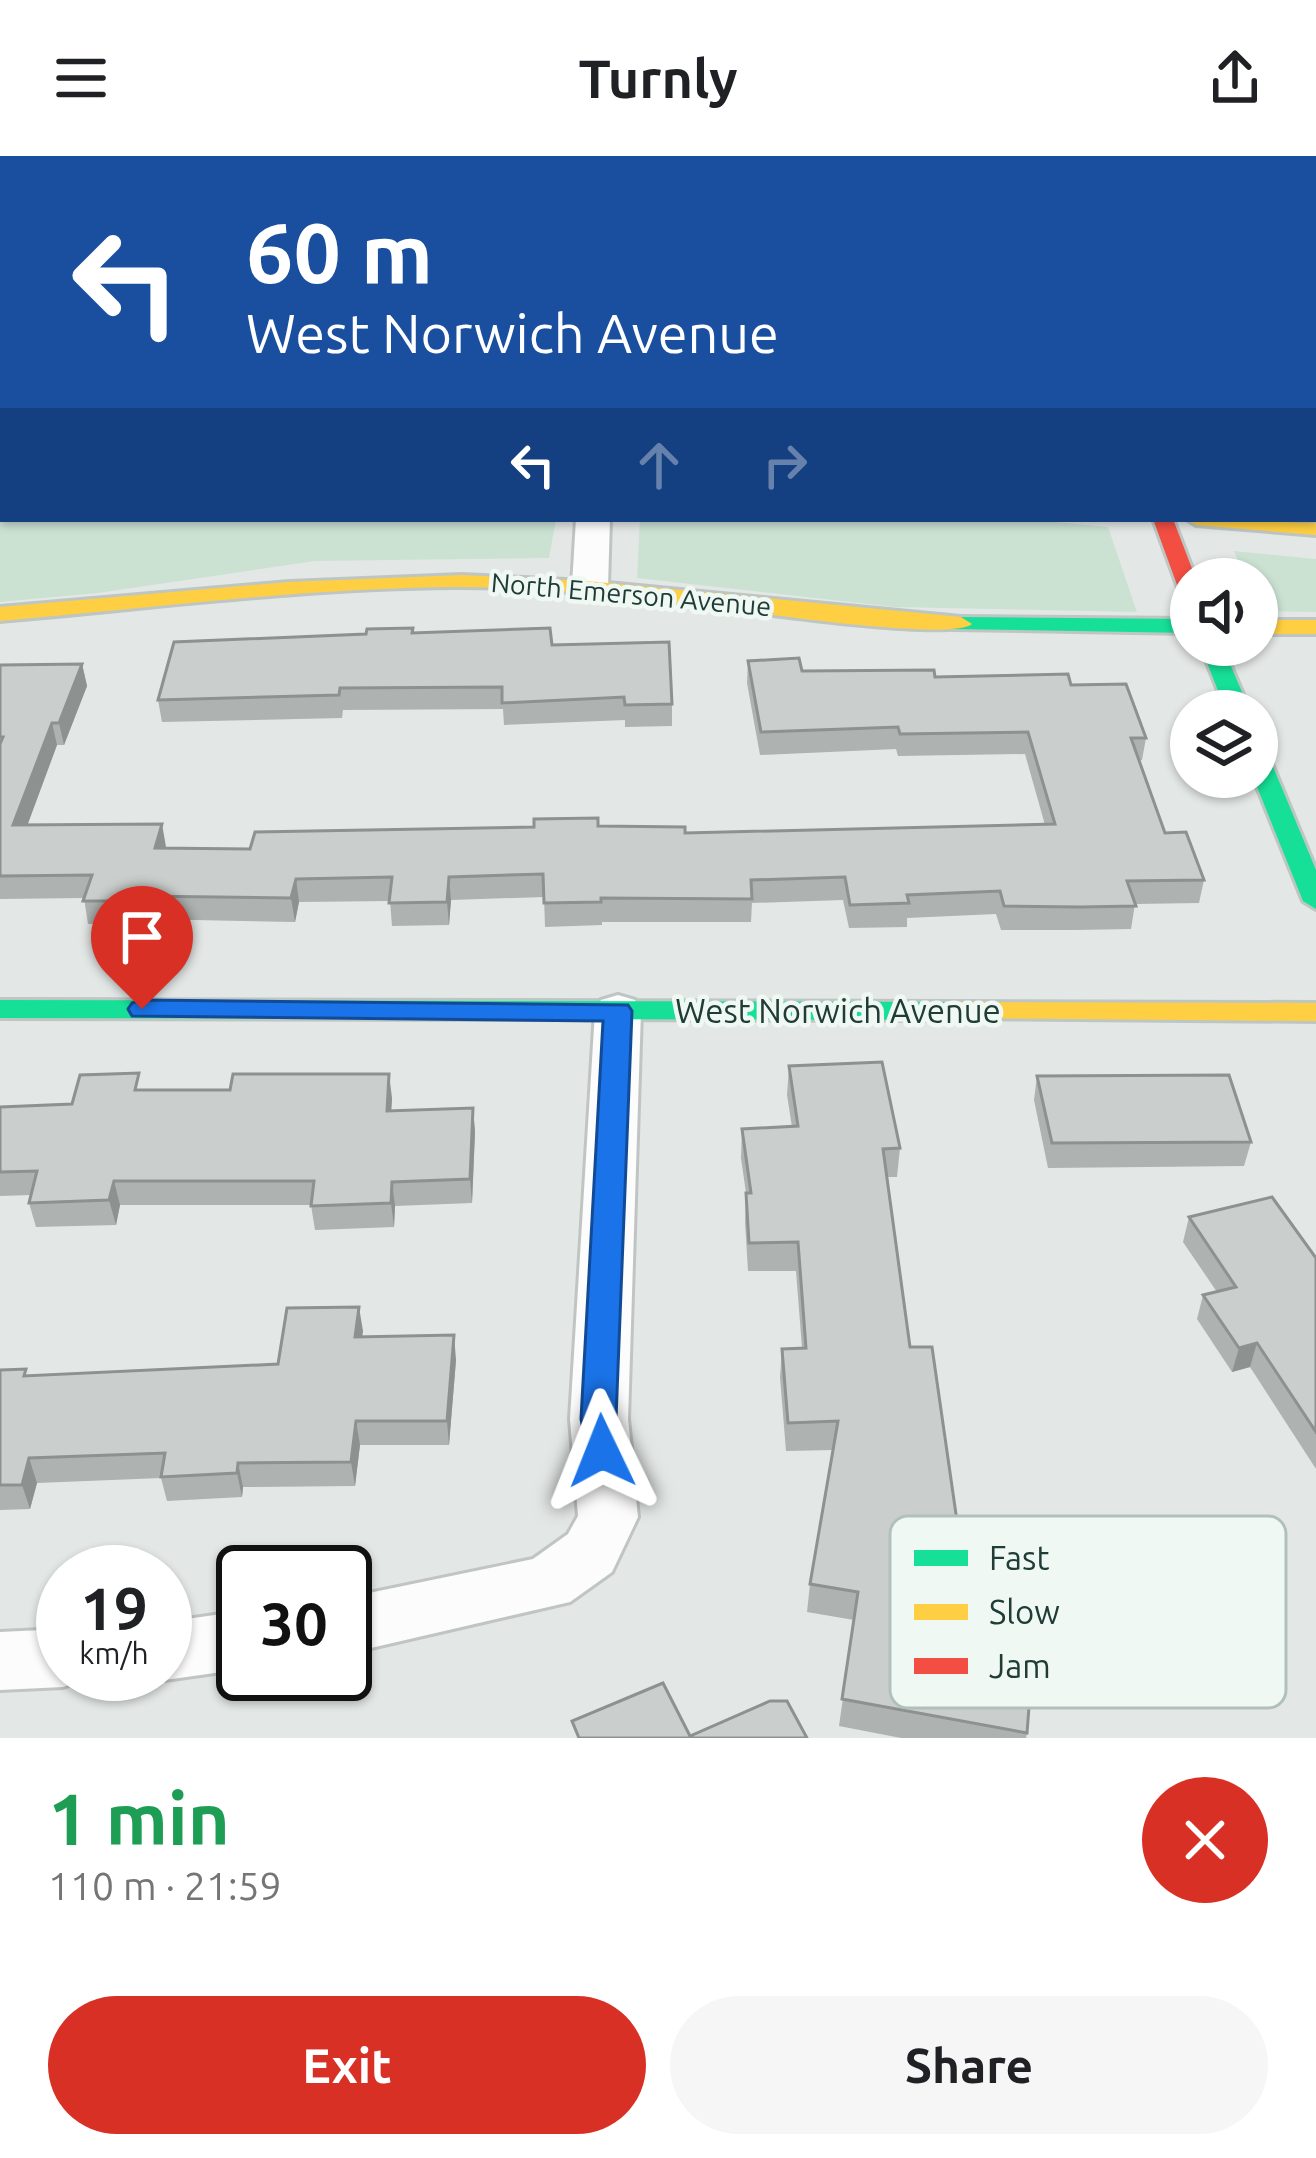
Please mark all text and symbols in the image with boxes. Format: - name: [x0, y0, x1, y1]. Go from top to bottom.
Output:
- icon: menu: [48, 45, 114, 111]
- icon: share: [1202, 45, 1268, 111]
- text: Turnly: [578, 48, 738, 108]
- icon: left: [48, 204, 204, 360]
- text: 60 m: [246, 205, 433, 299]
- text: West Norwich Avenue: [246, 303, 779, 363]
- icon: left: [500, 432, 566, 498]
- icon: ahead: [626, 432, 692, 498]
- icon: right: [752, 432, 818, 498]
- map controls: [1170, 558, 1278, 798]
- button: sound: [1170, 558, 1278, 666]
- street label: North Emerson Avenue: [490, 567, 772, 621]
- button: layers: [1170, 690, 1278, 798]
- pin: [91, 886, 193, 1009]
- icon: arrive: [109, 904, 175, 970]
- street label: West Norwich Avenue: [675, 992, 1001, 1029]
- position arrow: [539, 1388, 665, 1514]
- legend: [890, 1516, 1286, 1708]
- text: Fast: [989, 1539, 1049, 1576]
- speed limit sign: 30: [216, 1545, 372, 1701]
- text: 19: [80, 1574, 148, 1641]
- text: Slow: [989, 1593, 1060, 1630]
- text: km/h: [79, 1636, 149, 1670]
- text: Jam: [989, 1647, 1051, 1684]
- button: close: [1142, 1777, 1268, 1903]
- text: 1 min: [48, 1778, 230, 1859]
- text: 110 m · 21:59: [48, 1864, 282, 1907]
- button: Exit: [48, 1996, 646, 2134]
- button: Share: [670, 1996, 1268, 2134]

